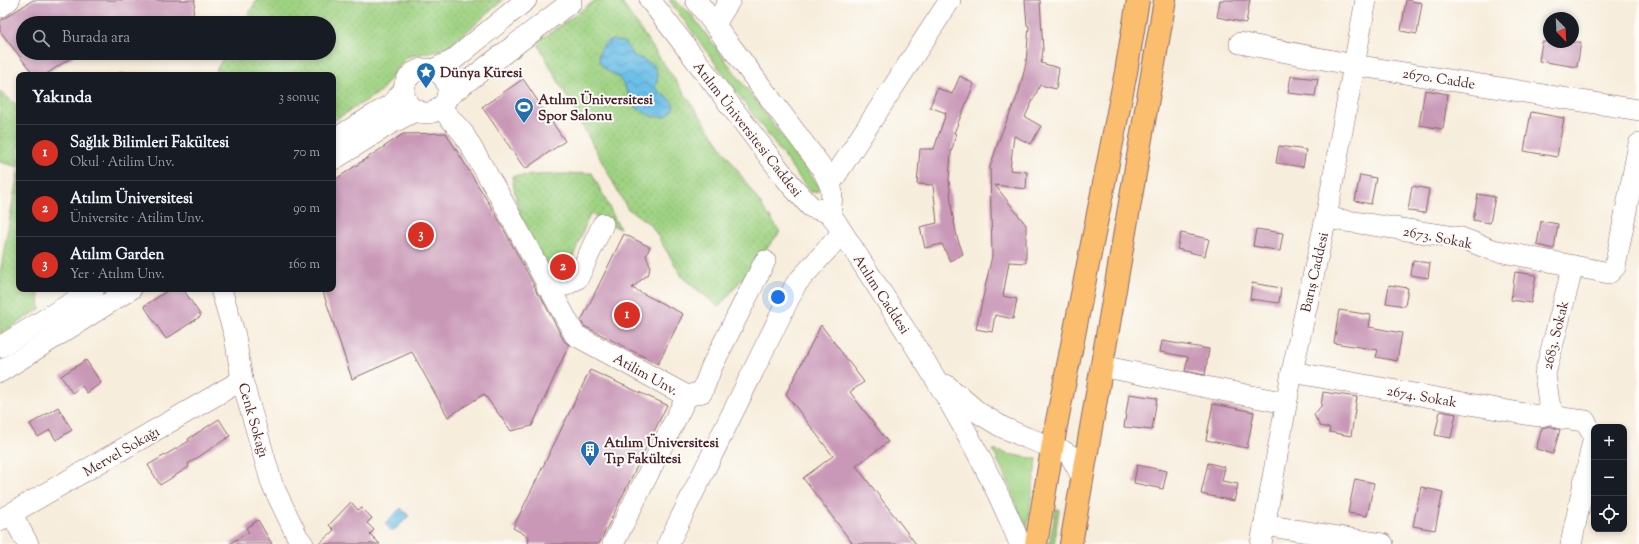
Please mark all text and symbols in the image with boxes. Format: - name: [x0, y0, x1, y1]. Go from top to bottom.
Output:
- north arrow: [1543, 12, 1579, 48]
- search box: [16, 16, 336, 60]
- icon: search: [30, 27, 52, 49]
- text: Burada ara: [62, 28, 130, 49]
- street label: Atılım Üniversitesi Caddesi: [687, 58, 806, 202]
- place icon: Dünya Küresi: [415, 61, 437, 89]
- place label: Dünya Küresi: [440, 64, 522, 84]
- street label: 2670. Cadde: [1401, 64, 1476, 96]
- text: Yakında: [32, 86, 92, 110]
- text: 3 sonuç: [279, 89, 320, 107]
- place label: Atılım Üniversitesi Spor Salonu: [538, 90, 653, 127]
- sports icon: Atılım Üniversitesi Spor Salonu: [513, 96, 535, 124]
- text: Sağlık Bilimleri Fakültesi: [70, 133, 229, 154]
- text: 1: [43, 144, 47, 162]
- text: 70 m: [293, 144, 320, 162]
- text: Okul · Atilim Unv.: [70, 154, 175, 172]
- text: Atılım Üniversitesi: [70, 189, 193, 210]
- text: 2: [42, 200, 48, 218]
- text: 90 m: [293, 200, 320, 218]
- text: Üniversite · Atilim Unv.: [70, 210, 204, 228]
- pin: 3: [408, 220, 434, 250]
- street label: 2673. Sokak: [1401, 222, 1474, 256]
- street label: Barış Caddesi: [1297, 230, 1335, 314]
- text: Atılım Garden: [70, 245, 164, 266]
- street label: Atılım Caddesi: [847, 251, 914, 339]
- pin: 2: [550, 252, 576, 282]
- text: 3: [42, 256, 48, 274]
- text: 160 m: [289, 256, 320, 274]
- text: Yer · Atılım Unv.: [70, 266, 164, 284]
- your location: [768, 287, 788, 307]
- street label: 2683. Sokak: [1539, 299, 1575, 372]
- pin: 1: [614, 300, 640, 330]
- street label: Atilim Unv.: [609, 350, 681, 402]
- street label: Cenk Sokağı: [232, 381, 272, 460]
- street label: 2674. Sokak: [1385, 382, 1459, 414]
- street label: Mervel Sokağı: [80, 423, 164, 483]
- map controls: [1591, 424, 1627, 532]
- button: +: [1591, 424, 1627, 460]
- place label: Atılım Üniversitesi Tıp Fakültesi: [604, 433, 719, 470]
- building icon: Atılım Üniversitesi Tıp Fakültesi: [579, 439, 601, 467]
- button: −: [1591, 460, 1627, 496]
- button: locate: [1591, 496, 1627, 532]

